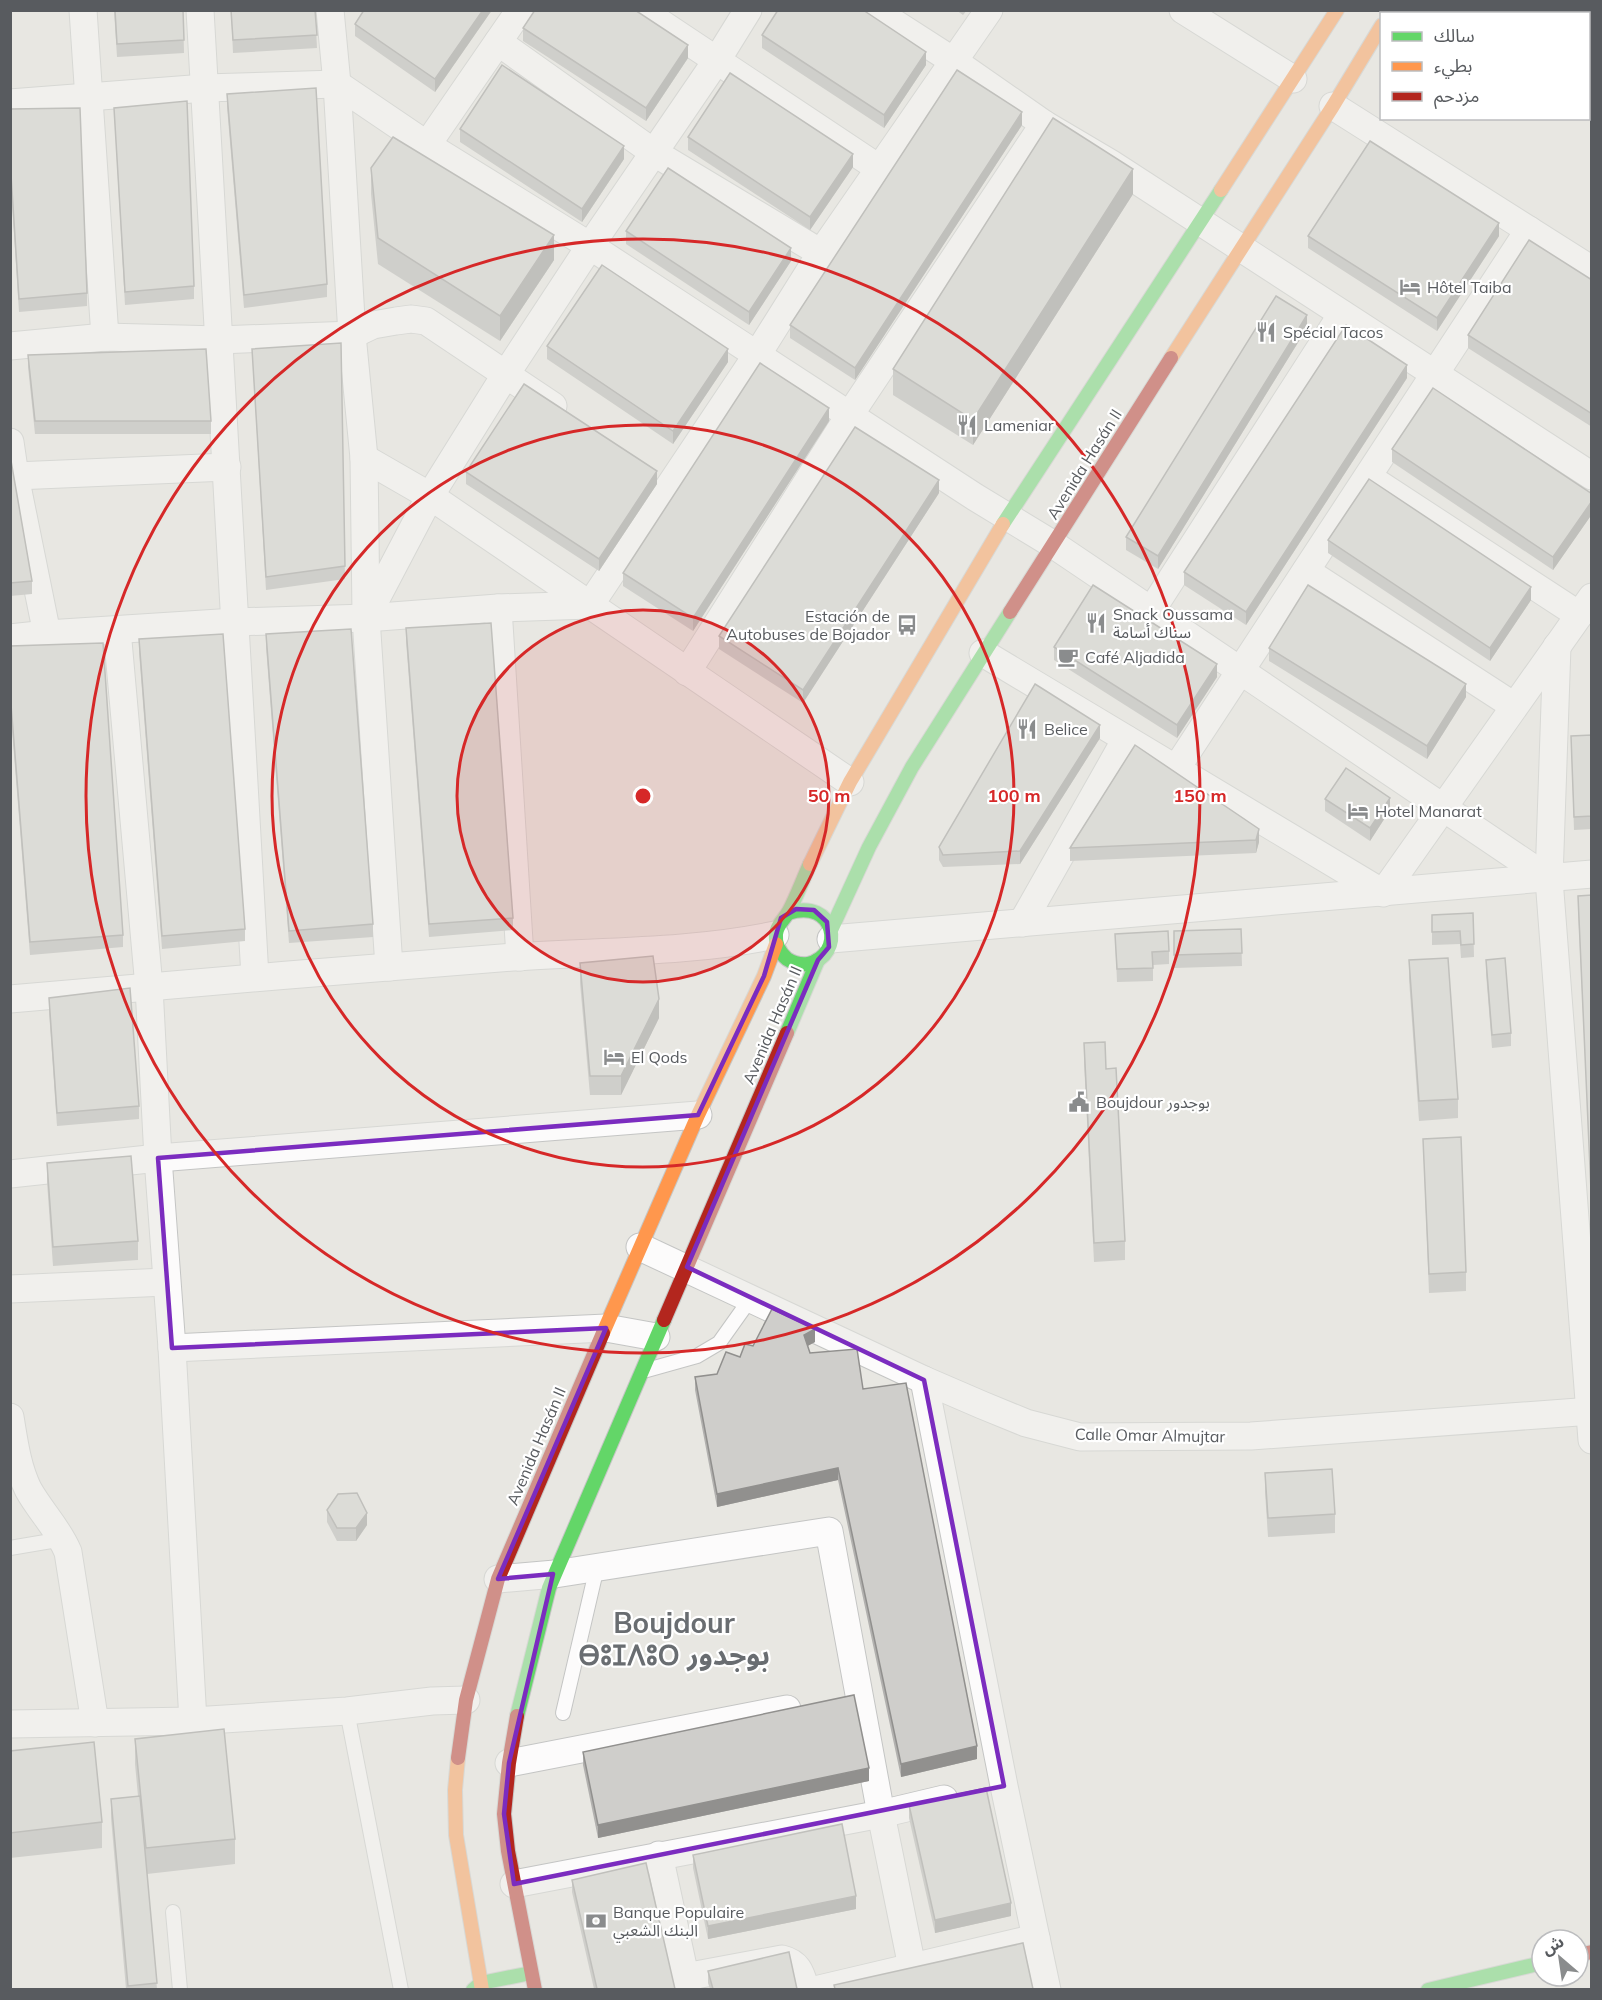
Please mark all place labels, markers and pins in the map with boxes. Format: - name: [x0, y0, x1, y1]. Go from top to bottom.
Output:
- hotel icon: Hôtel Taiba: [1398, 275, 1422, 299]
- place label: Hôtel Taiba: [1427, 277, 1512, 297]
- restaurant icon: Spécial Tacos: [1254, 320, 1278, 344]
- place label: Spécial Tacos: [1283, 322, 1384, 342]
- restaurant icon: Lameniar: [955, 413, 979, 437]
- place label: Lameniar: [984, 415, 1054, 435]
- place label: Snack Oussama سناك أسامة: [1113, 604, 1233, 642]
- place label: Estación de Autobuses de Bojador: [726, 606, 890, 644]
- restaurant icon: Snack Oussama سناك أسامة: [1084, 611, 1108, 635]
- bus stop icon: Estación de Autobuses de Bojador: [895, 613, 919, 637]
- cafe icon: Café Aljadida: [1056, 645, 1080, 669]
- place label: Café Aljadida: [1085, 647, 1185, 667]
- restaurant icon: Belice: [1015, 717, 1039, 741]
- place label: Belice: [1044, 719, 1088, 739]
- centre of rings: [633, 786, 653, 806]
- hotel icon: Hotel Manarat: [1346, 799, 1370, 823]
- place label: Hotel Manarat: [1375, 801, 1482, 821]
- hotel icon: El Qods: [602, 1045, 626, 1069]
- place label: El Qods: [631, 1047, 687, 1067]
- public building icon: Boujdour بوجدور: [1067, 1090, 1091, 1114]
- place label: Boujdour بوجدور: [1096, 1092, 1210, 1112]
- place label: Banque Populaire البنك الشعبي: [613, 1902, 744, 1943]
- bank icon: Banque Populaire البنك الشعبي: [584, 1909, 608, 1933]

